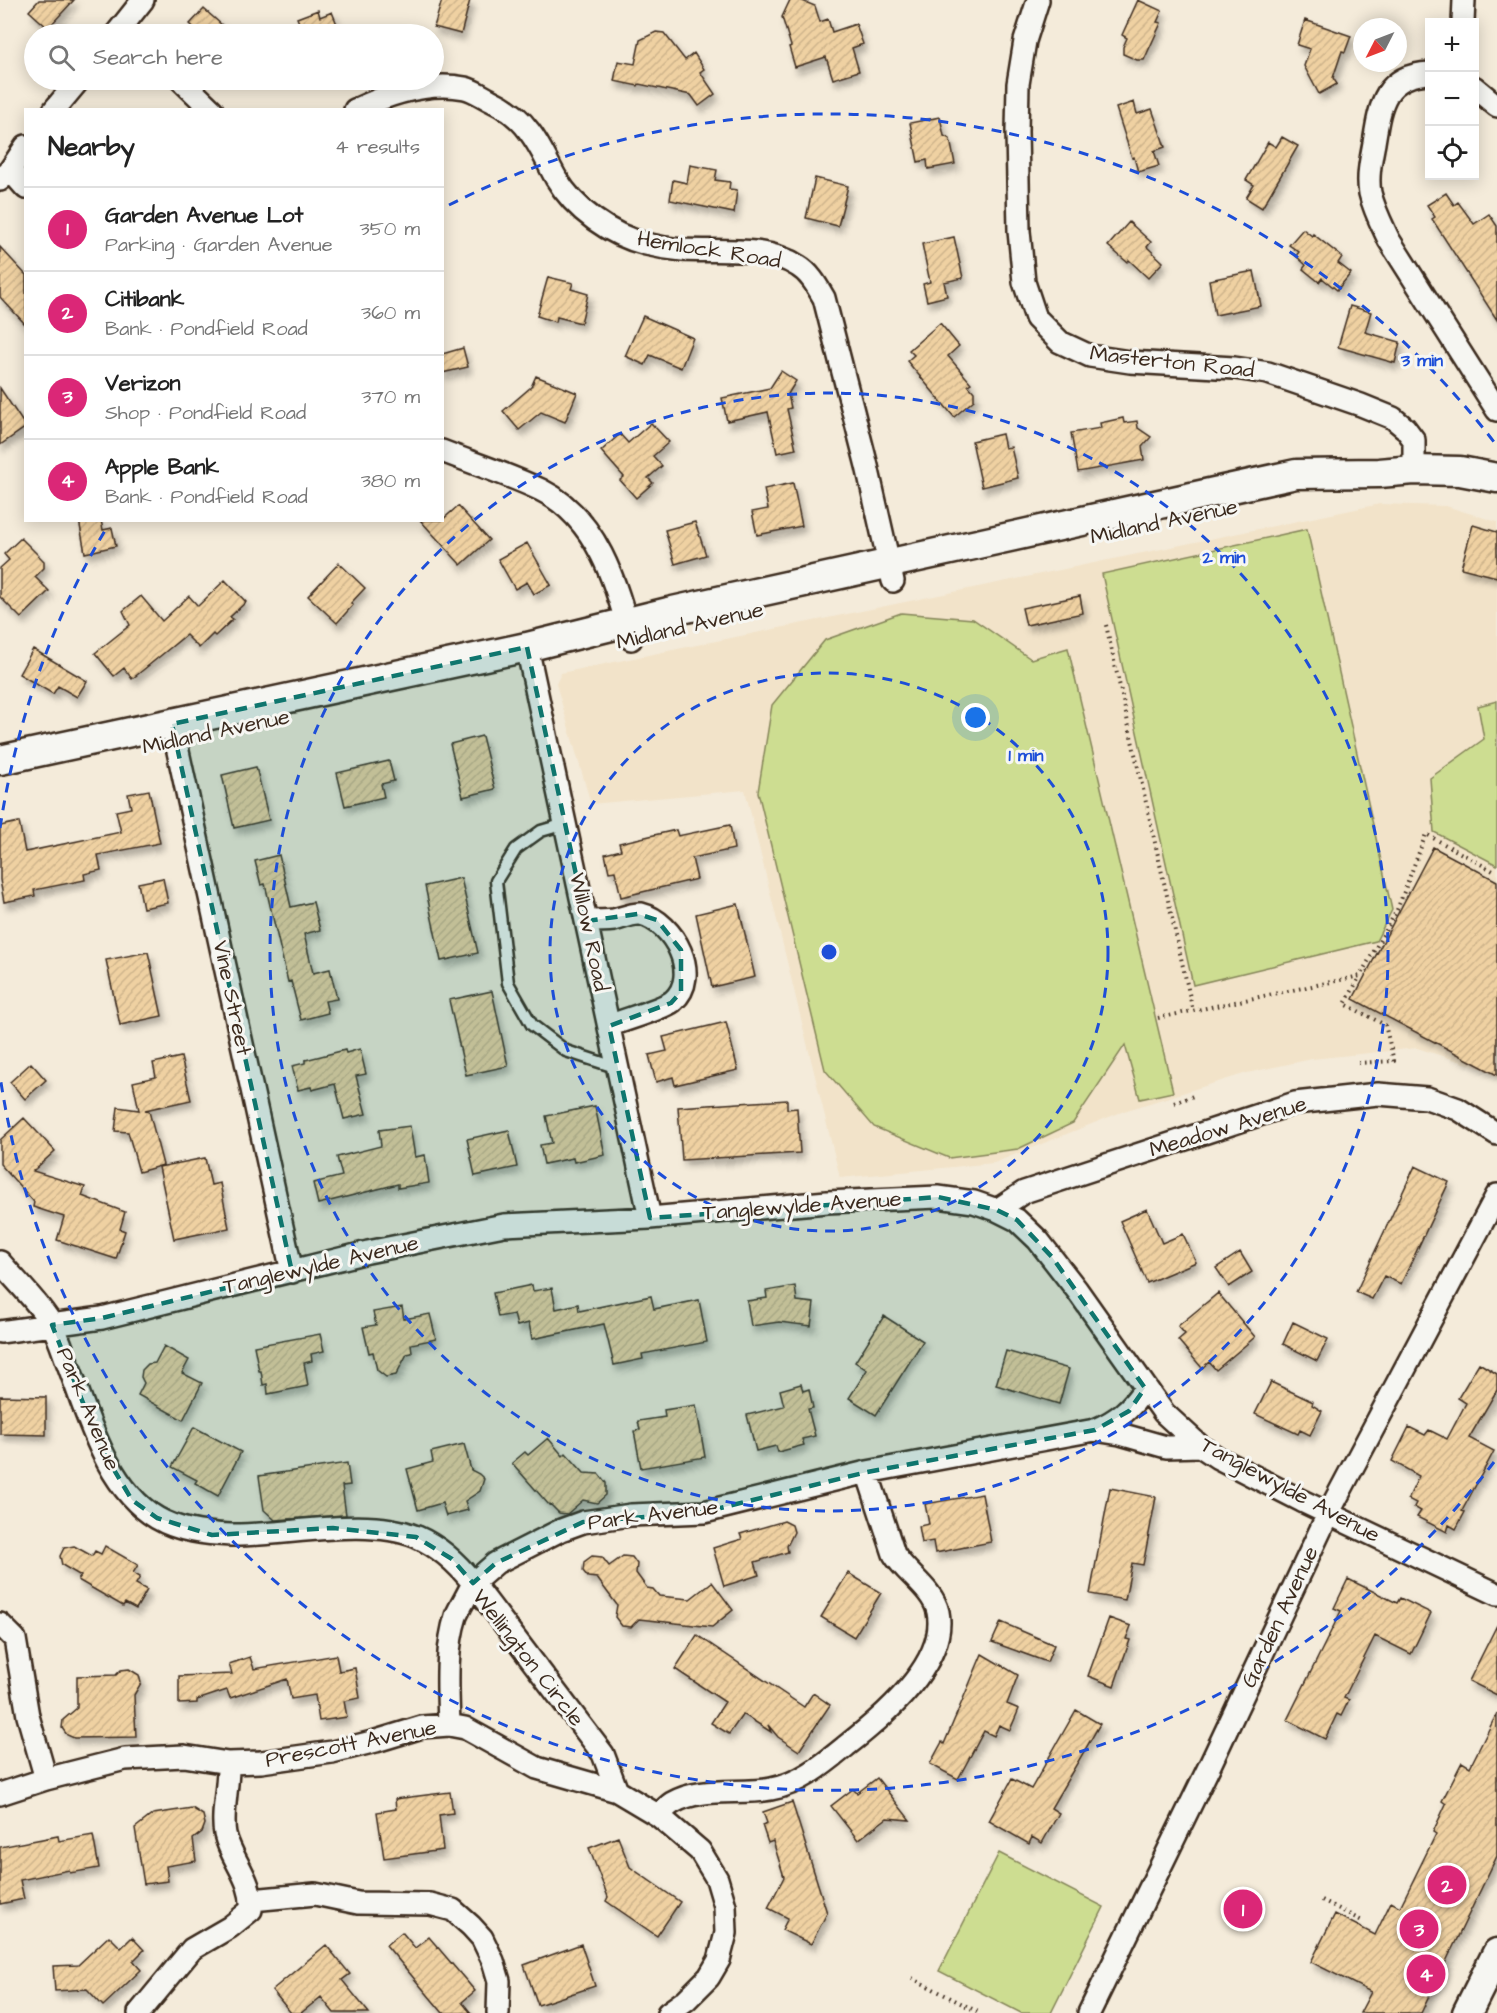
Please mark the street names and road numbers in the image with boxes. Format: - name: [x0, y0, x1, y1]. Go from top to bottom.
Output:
- street label: Hemlock Road: [635, 223, 783, 277]
- street label: Masterton Road: [1088, 338, 1256, 386]
- street label: Midland Avenue: [1087, 491, 1241, 553]
- street label: Midland Avenue: [613, 594, 767, 658]
- street label: Midland Avenue: [139, 701, 293, 763]
- street label: Willow Road: [561, 870, 617, 994]
- street label: Vine Street: [205, 938, 259, 1058]
- street label: Meadow Avenue: [1146, 1088, 1311, 1166]
- street label: Tanglewylde Avenue: [701, 1184, 903, 1229]
- street label: Tanglewylde Avenue: [220, 1227, 422, 1304]
- street label: Park Avenue: [48, 1343, 128, 1476]
- street label: Tanglewylde Avenue: [1194, 1430, 1385, 1551]
- street label: Park Avenue: [586, 1492, 720, 1538]
- street label: Garden Avenue: [1234, 1541, 1326, 1693]
- street label: Wellington Circle: [464, 1583, 592, 1734]
- street label: Prescott Avenue: [263, 1712, 439, 1776]

